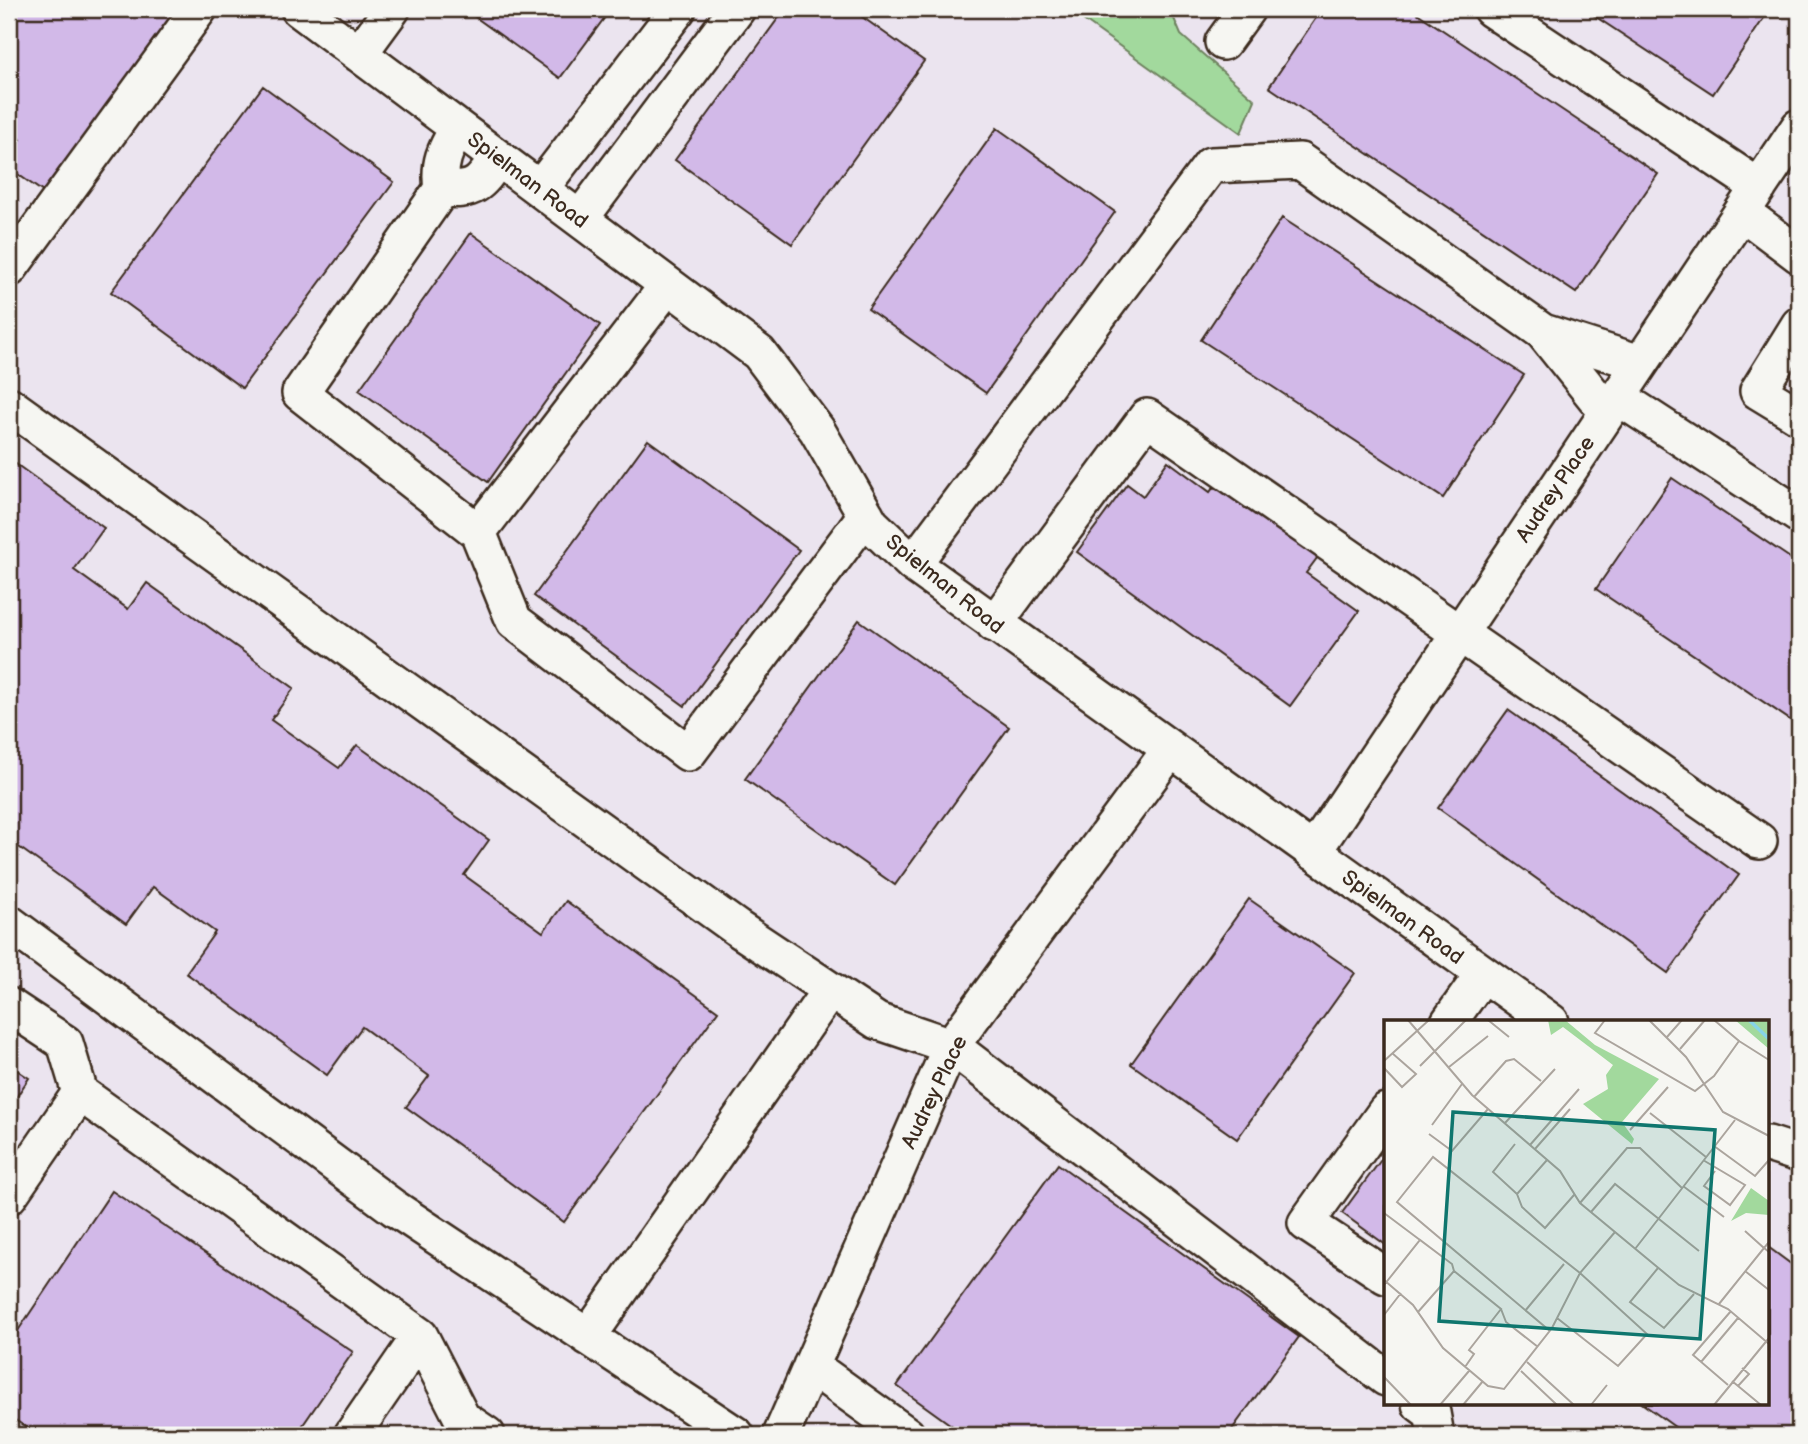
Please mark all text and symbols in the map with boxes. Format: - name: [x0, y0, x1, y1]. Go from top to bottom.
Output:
- street label: Spielman Road: [462, 127, 593, 234]
- street label: Audrey Place: [1511, 431, 1600, 547]
- street label: Spielman Road: [881, 529, 1009, 640]
- street label: Spielman Road: [1337, 865, 1468, 970]
- inset map: [1384, 1020, 1770, 1406]
- street label: Audrey Place: [896, 1032, 973, 1153]

